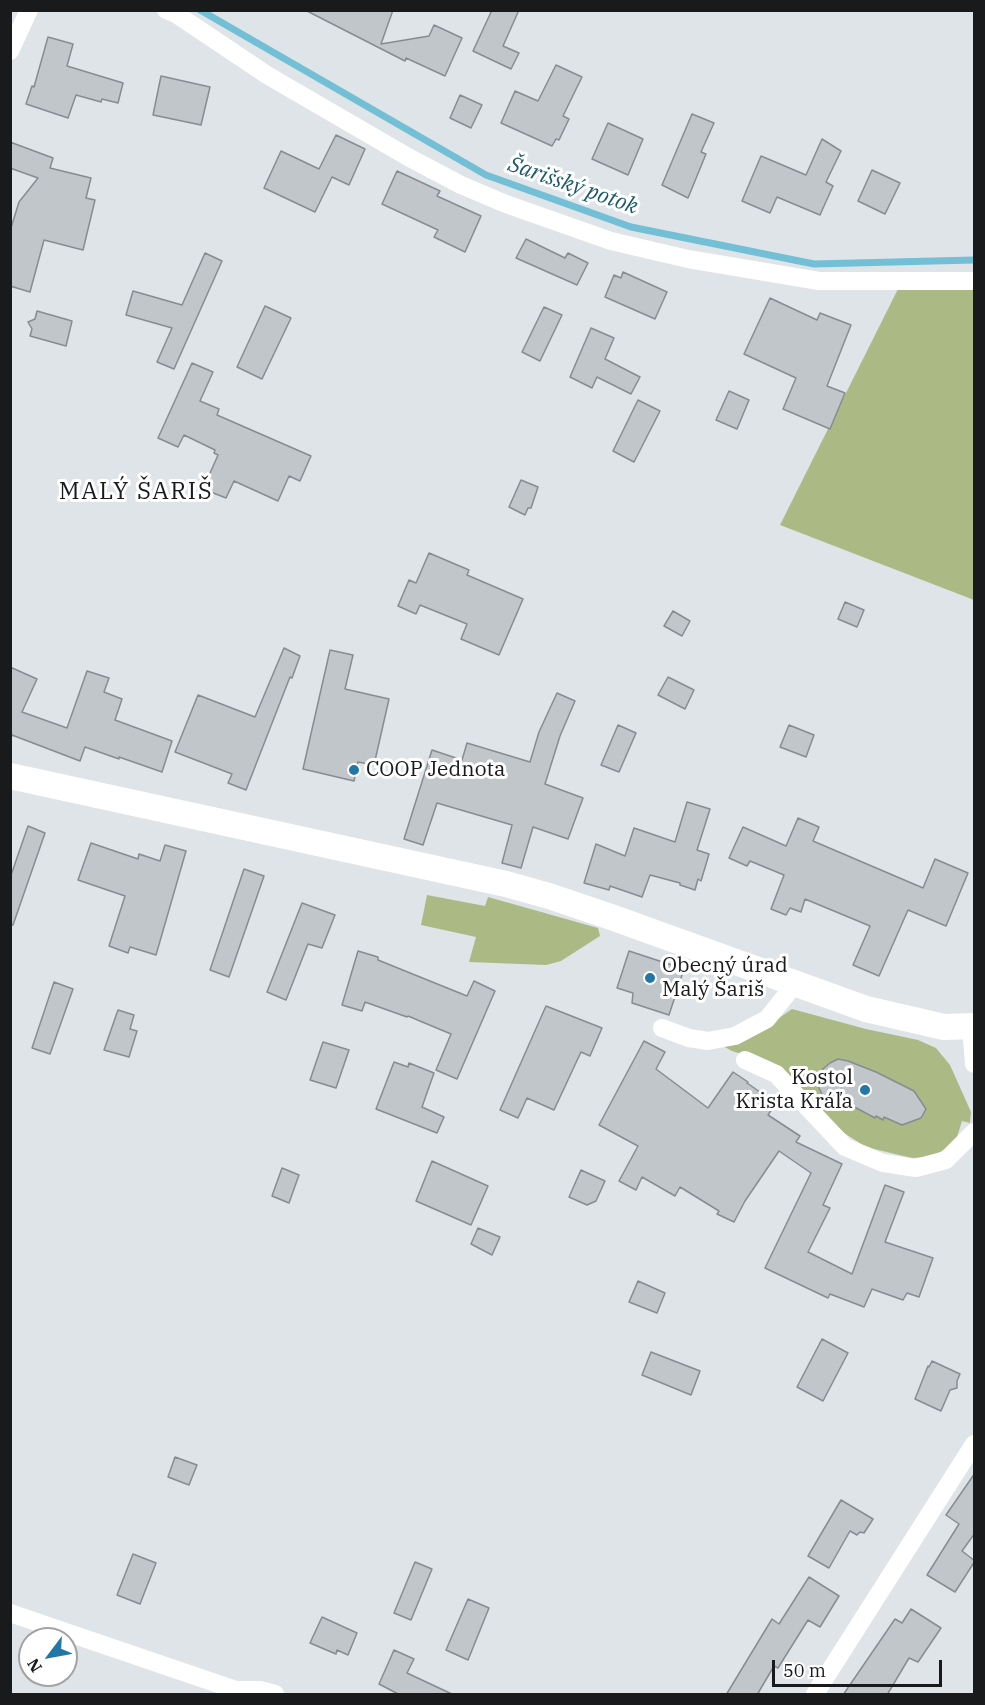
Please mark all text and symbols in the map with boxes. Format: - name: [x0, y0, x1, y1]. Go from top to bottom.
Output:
- water label: Šarišský potok: [505, 151, 641, 221]
- district label: MALÝ ŠARIŠ: [59, 478, 213, 506]
- place label: COOP Jednota: [366, 757, 505, 783]
- marker: COOP Jednota: [347, 763, 361, 777]
- place label: Obecný úrad Malý Šariš: [662, 953, 788, 1003]
- marker: Obecný úrad Malý Šariš: [643, 971, 657, 985]
- place label: Kostol Krista Kráľa: [735, 1065, 853, 1115]
- marker: Kostol Krista Kráľa: [858, 1083, 872, 1097]
- north arrow: [18, 1627, 78, 1687]
- scale bar: [775, 1648, 944, 1686]
- text: N: [23, 1655, 46, 1676]
- text: 50 m: [783, 1659, 826, 1682]

